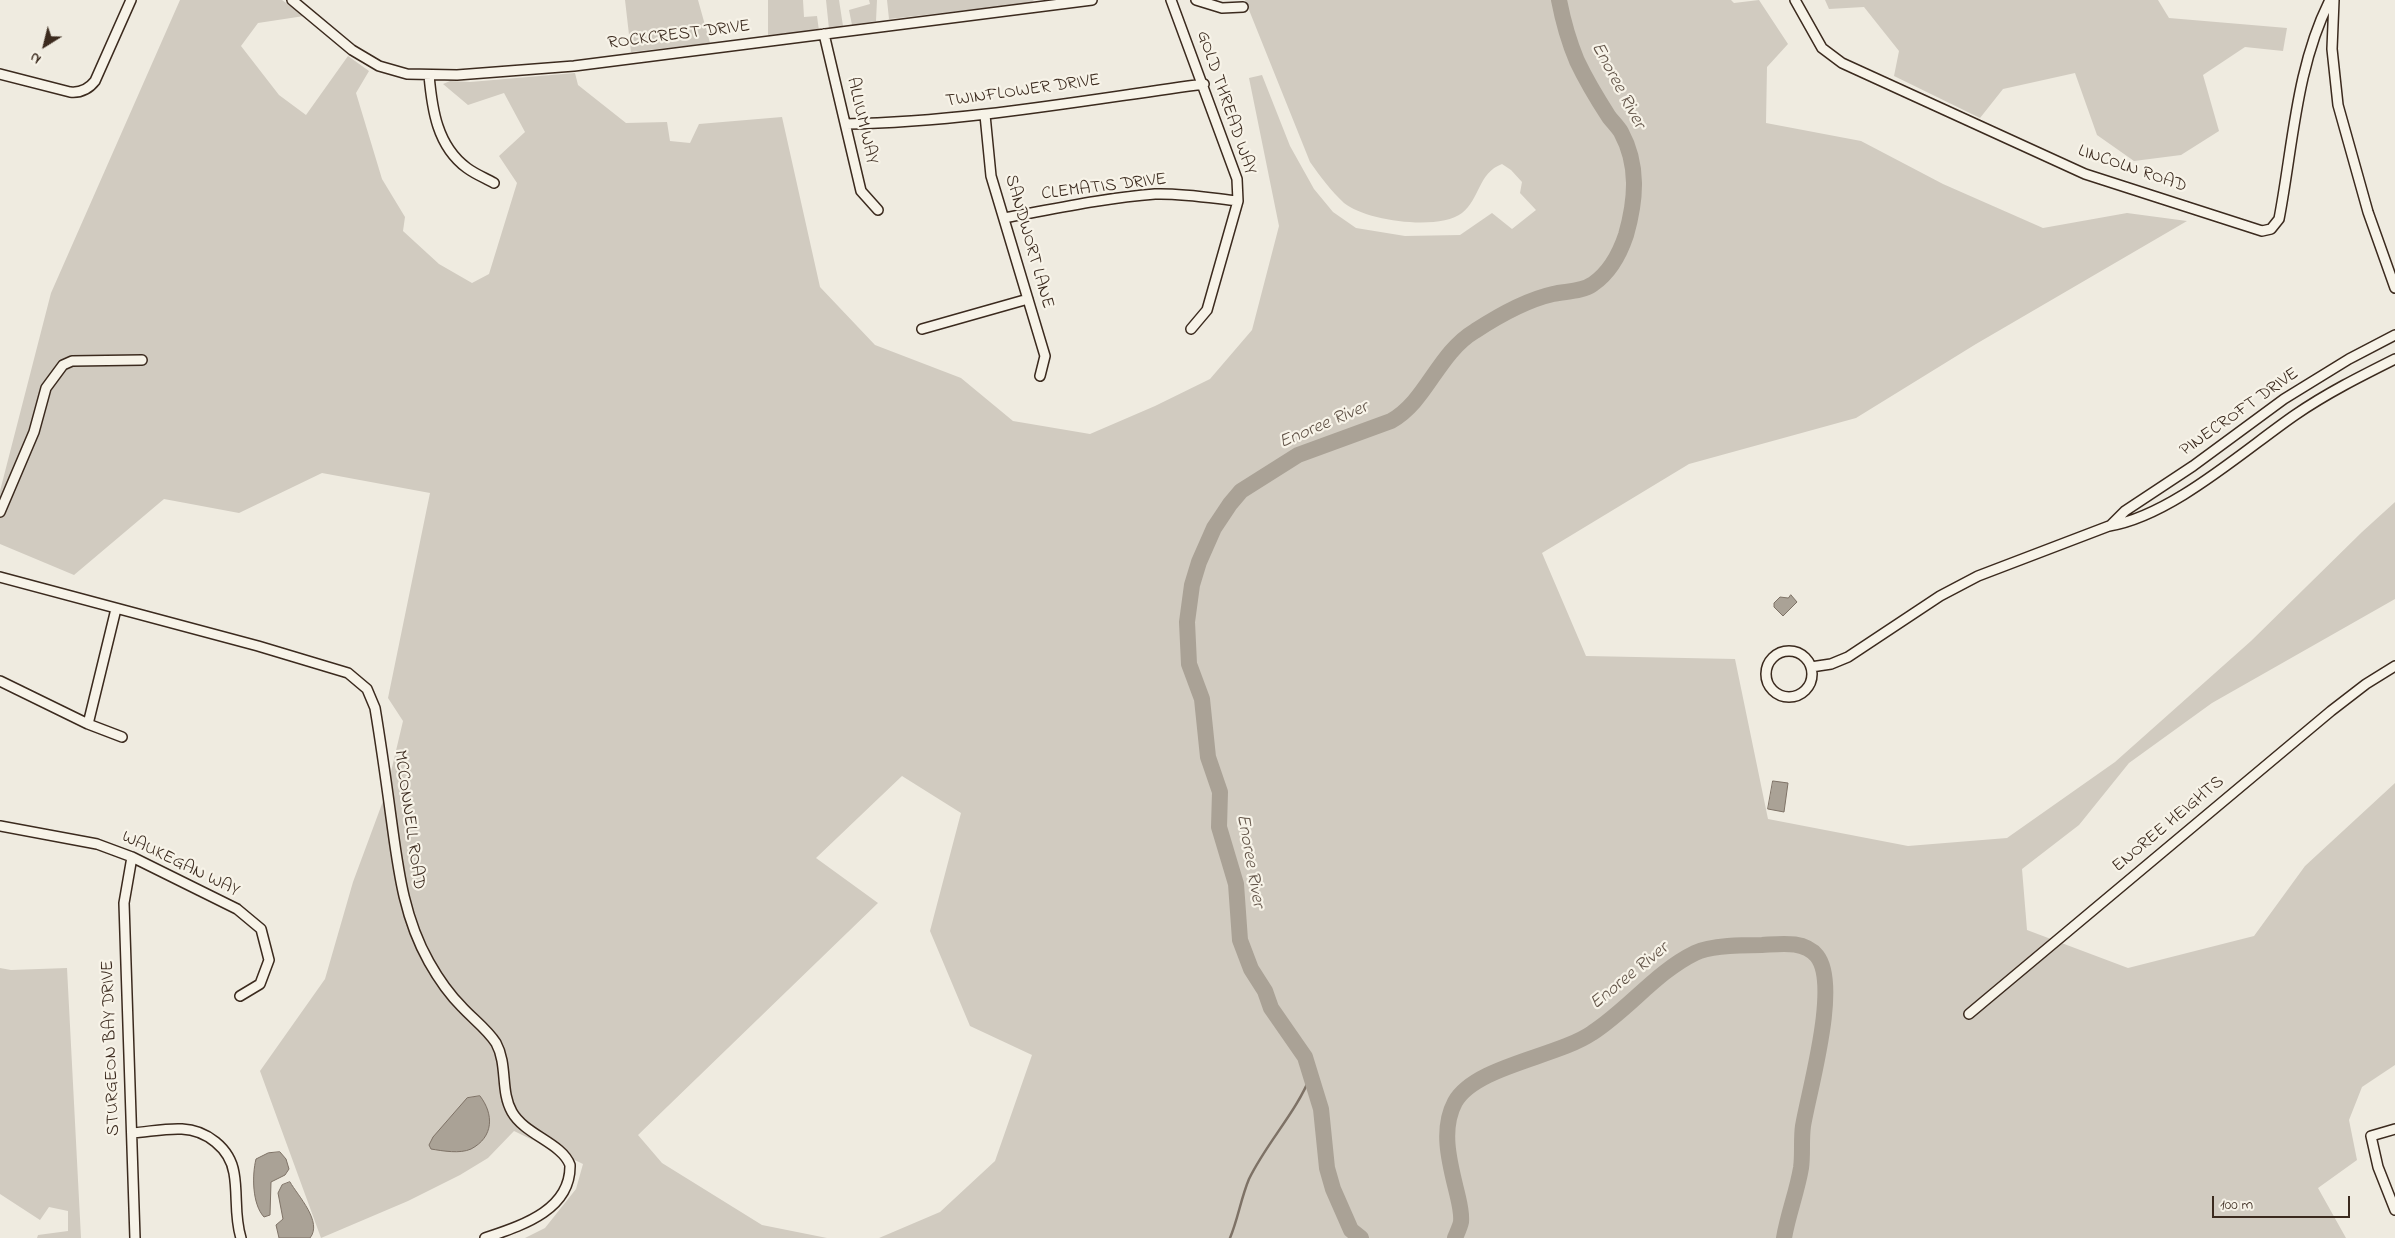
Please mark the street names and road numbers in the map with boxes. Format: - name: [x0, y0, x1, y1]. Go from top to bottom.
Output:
- street label: ROCKCREST DRIVE: [607, 17, 751, 55]
- street label: GOLD THREAD WAY: [1190, 28, 1260, 178]
- street label: TWINFLOWER DRIVE: [944, 70, 1102, 114]
- street label: ALLIUM WAY: [840, 75, 882, 167]
- street label: LINCOLN ROAD: [2075, 141, 2189, 199]
- street label: CLEMATIS DRIVE: [1040, 170, 1168, 206]
- street label: SANDWORT LANE: [999, 173, 1057, 311]
- street label: PINECROFT DRIVE: [2176, 364, 2304, 462]
- street label: MCCONNELL ROAD: [388, 749, 428, 891]
- street label: ENOREE HEIGHTS: [2109, 772, 2229, 878]
- street label: WAUKEGAN WAY: [118, 827, 242, 903]
- street label: STURGEON BAY DRIVE: [98, 960, 126, 1136]

